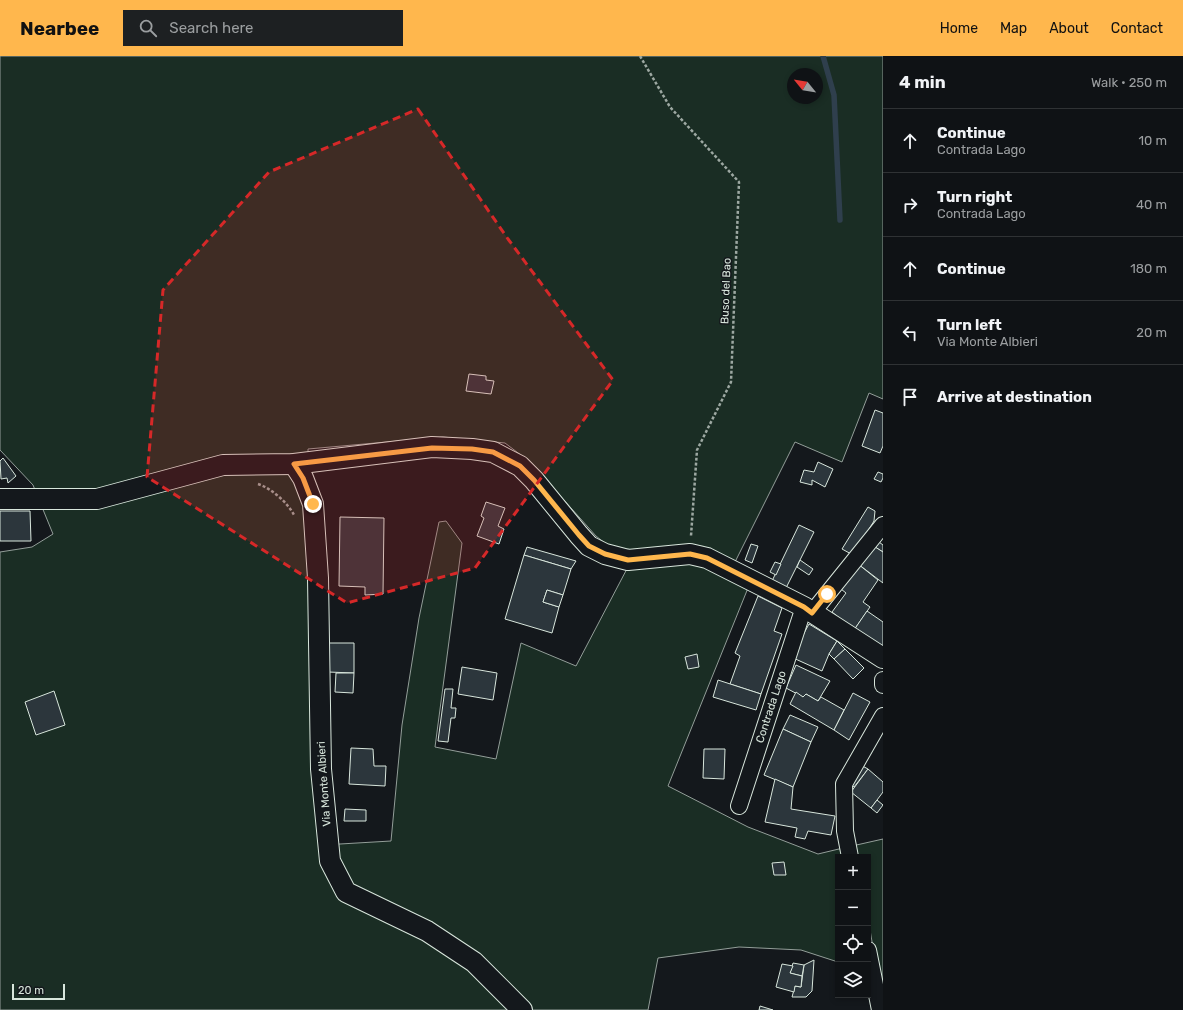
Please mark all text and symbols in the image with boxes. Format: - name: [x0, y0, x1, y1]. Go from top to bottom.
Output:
- search box: [123, 10, 403, 46]
- text: Nearbee: [20, 17, 99, 40]
- icon: search: [137, 17, 159, 39]
- text: Search here: [169, 19, 254, 37]
- text: Home: [940, 20, 978, 37]
- text: Map: [1000, 20, 1027, 37]
- text: About: [1049, 20, 1089, 37]
- text: Contact: [1111, 20, 1163, 37]
- north arrow: [787, 68, 823, 104]
- text: 4 min: [899, 72, 946, 92]
- text: Walk · 250 m: [1091, 75, 1167, 90]
- text: Continue: [937, 124, 1006, 142]
- icon: ahead: [899, 130, 921, 152]
- text: 10 m: [1138, 133, 1167, 148]
- text: Contrada Lago: [937, 142, 1026, 157]
- text: Turn right: [937, 188, 1012, 206]
- icon: right: [899, 194, 921, 216]
- text: 40 m: [1136, 197, 1167, 212]
- text: Contrada Lago: [937, 206, 1026, 221]
- street label: Buso del Bao: [718, 258, 734, 324]
- icon: ahead: [899, 258, 921, 280]
- text: Continue: [937, 260, 1006, 278]
- text: 180 m: [1130, 261, 1167, 276]
- text: Turn left: [937, 316, 1002, 334]
- icon: left: [899, 322, 921, 344]
- text: 20 m: [1136, 325, 1167, 340]
- text: Via Monte Albieri: [937, 334, 1038, 349]
- icon: arrive: [899, 386, 921, 408]
- text: Arrive at destination: [937, 388, 1092, 406]
- route end: [304, 495, 322, 513]
- route start: [818, 585, 836, 603]
- street label: Contrada Lago: [753, 669, 789, 745]
- street label: Via Monte Albieri: [315, 741, 333, 827]
- map controls: [835, 854, 871, 998]
- button: +: [835, 854, 871, 890]
- button: −: [835, 890, 871, 926]
- button: locate: [835, 926, 871, 962]
- button: layers: [835, 962, 871, 998]
- scale bar: [12, 982, 65, 1001]
- text: 20 m: [18, 984, 44, 997]

